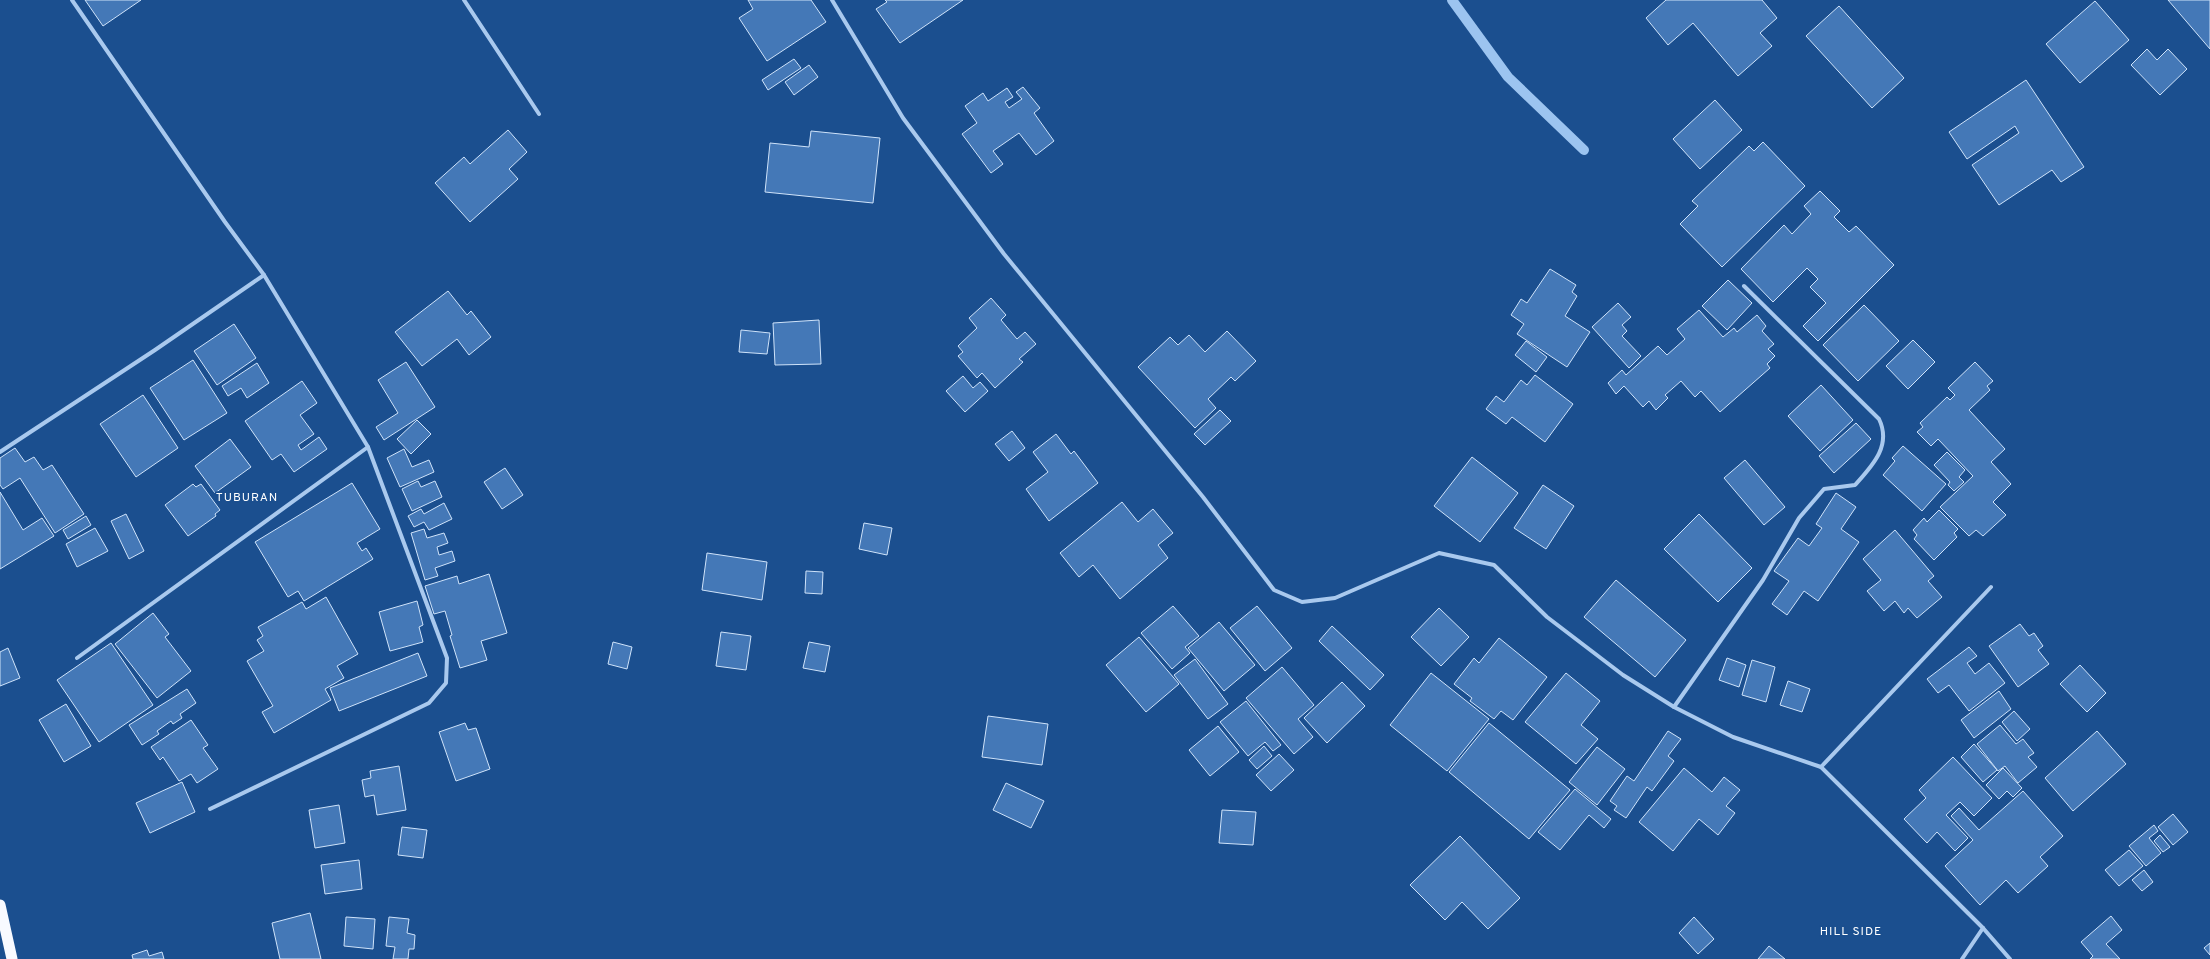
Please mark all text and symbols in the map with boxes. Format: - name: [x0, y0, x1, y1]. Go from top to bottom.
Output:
- district label: TUBURAN: [216, 490, 278, 506]
- district label: HILL SIDE: [1820, 924, 1882, 940]

